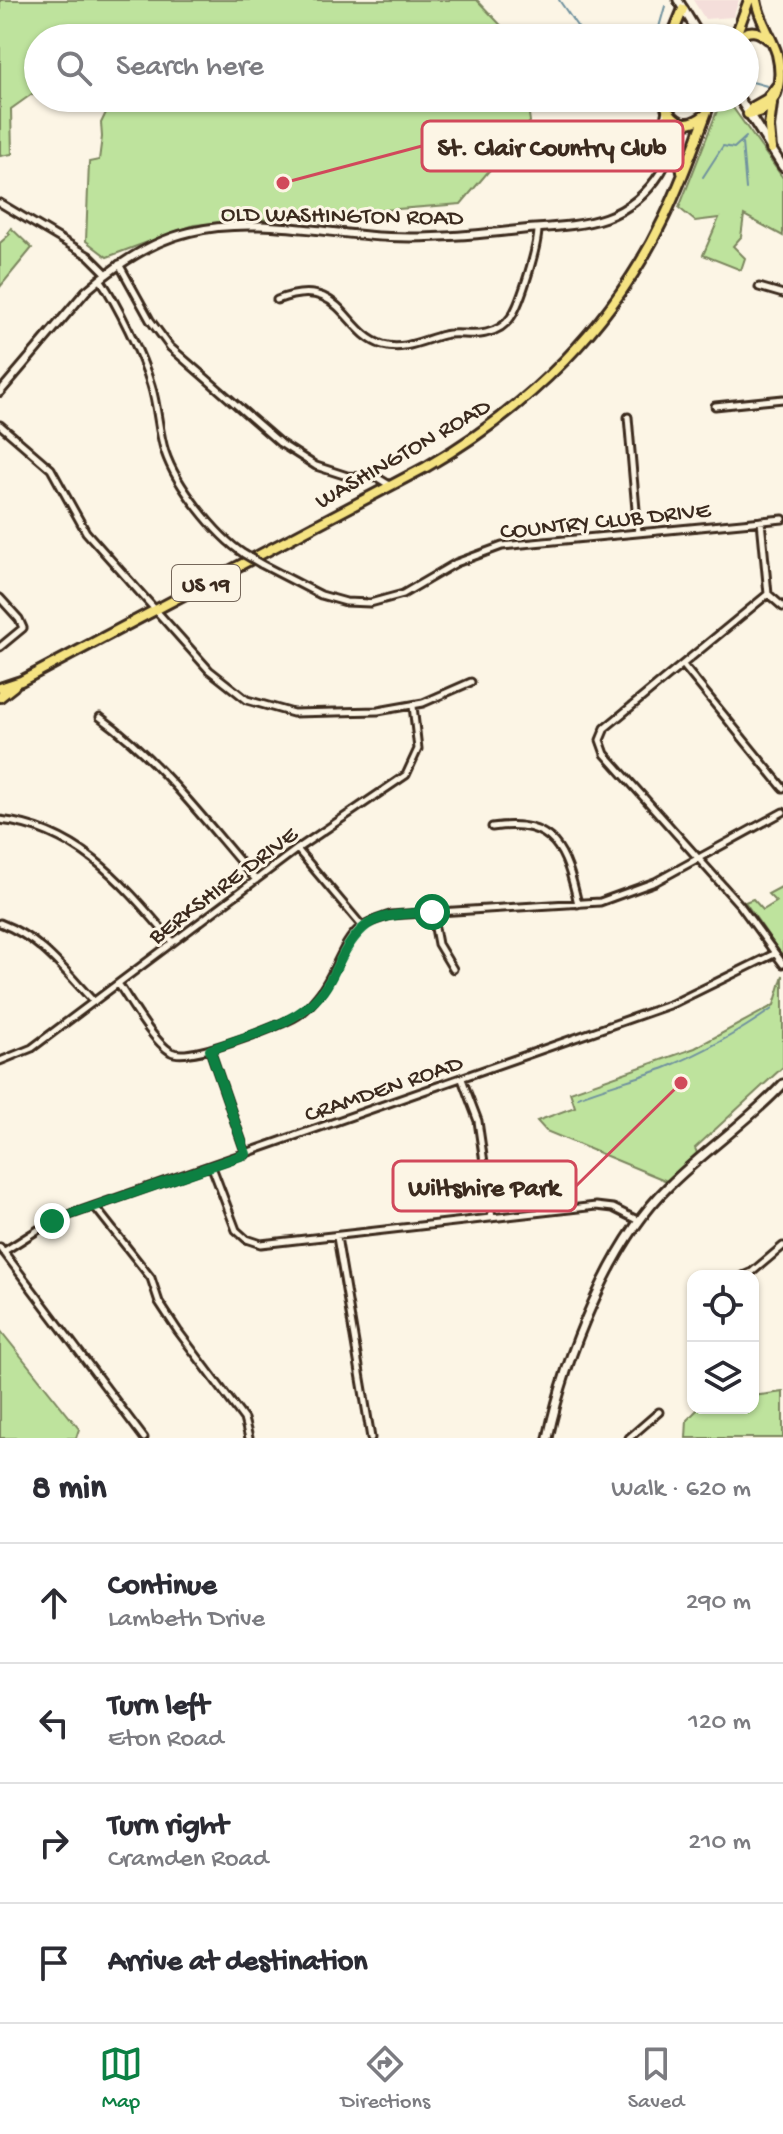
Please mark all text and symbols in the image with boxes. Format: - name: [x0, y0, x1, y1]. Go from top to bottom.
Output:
- search box: [24, 24, 759, 112]
- icon: search: [52, 46, 96, 90]
- text: Search here: [116, 51, 264, 86]
- callout: St. Clair Country Club: [422, 121, 683, 171]
- text: St. Clair Country Club: [438, 135, 667, 166]
- street label: OLD WASHINGTON ROAD: [221, 201, 464, 234]
- street label: WASHINGTON ROAD: [311, 393, 497, 517]
- street label: COUNTRY CLUB DRIVE: [499, 497, 713, 548]
- road number: US 19: [172, 565, 240, 601]
- street label: BERKSHIRE DRIVE: [143, 821, 305, 953]
- route start: [414, 894, 450, 930]
- street label: CRAMDEN ROAD: [301, 1050, 467, 1131]
- callout: Wiltshire Park: [393, 1161, 576, 1211]
- text: Wiltshire Park: [407, 1175, 563, 1206]
- route end: [34, 1203, 70, 1239]
- map controls: [687, 1270, 759, 1414]
- button: locate: [687, 1270, 759, 1342]
- button: layers: [687, 1342, 759, 1414]
- text: 8 min: [32, 1470, 106, 1510]
- text: Walk · 620 m: [611, 1475, 751, 1506]
- text: Continue: [108, 1570, 217, 1605]
- icon: ahead: [32, 1581, 76, 1625]
- text: 290 m: [686, 1588, 751, 1619]
- text: Lambeth Drive: [108, 1605, 265, 1636]
- text: Turn left: [108, 1690, 209, 1725]
- icon: left: [32, 1701, 76, 1745]
- text: 120 m: [688, 1708, 751, 1739]
- text: Eton Road: [108, 1725, 224, 1756]
- text: Turn right: [108, 1810, 228, 1845]
- icon: right: [32, 1821, 76, 1865]
- text: 210 m: [688, 1828, 751, 1859]
- text: Cramden Road: [108, 1845, 268, 1876]
- icon: arrive: [32, 1941, 76, 1985]
- text: Arrive at destination: [108, 1946, 368, 1981]
- tab: Map: [99, 2042, 143, 2116]
- tab: Directions: [341, 2042, 430, 2116]
- tab: Saved: [628, 2042, 684, 2116]

